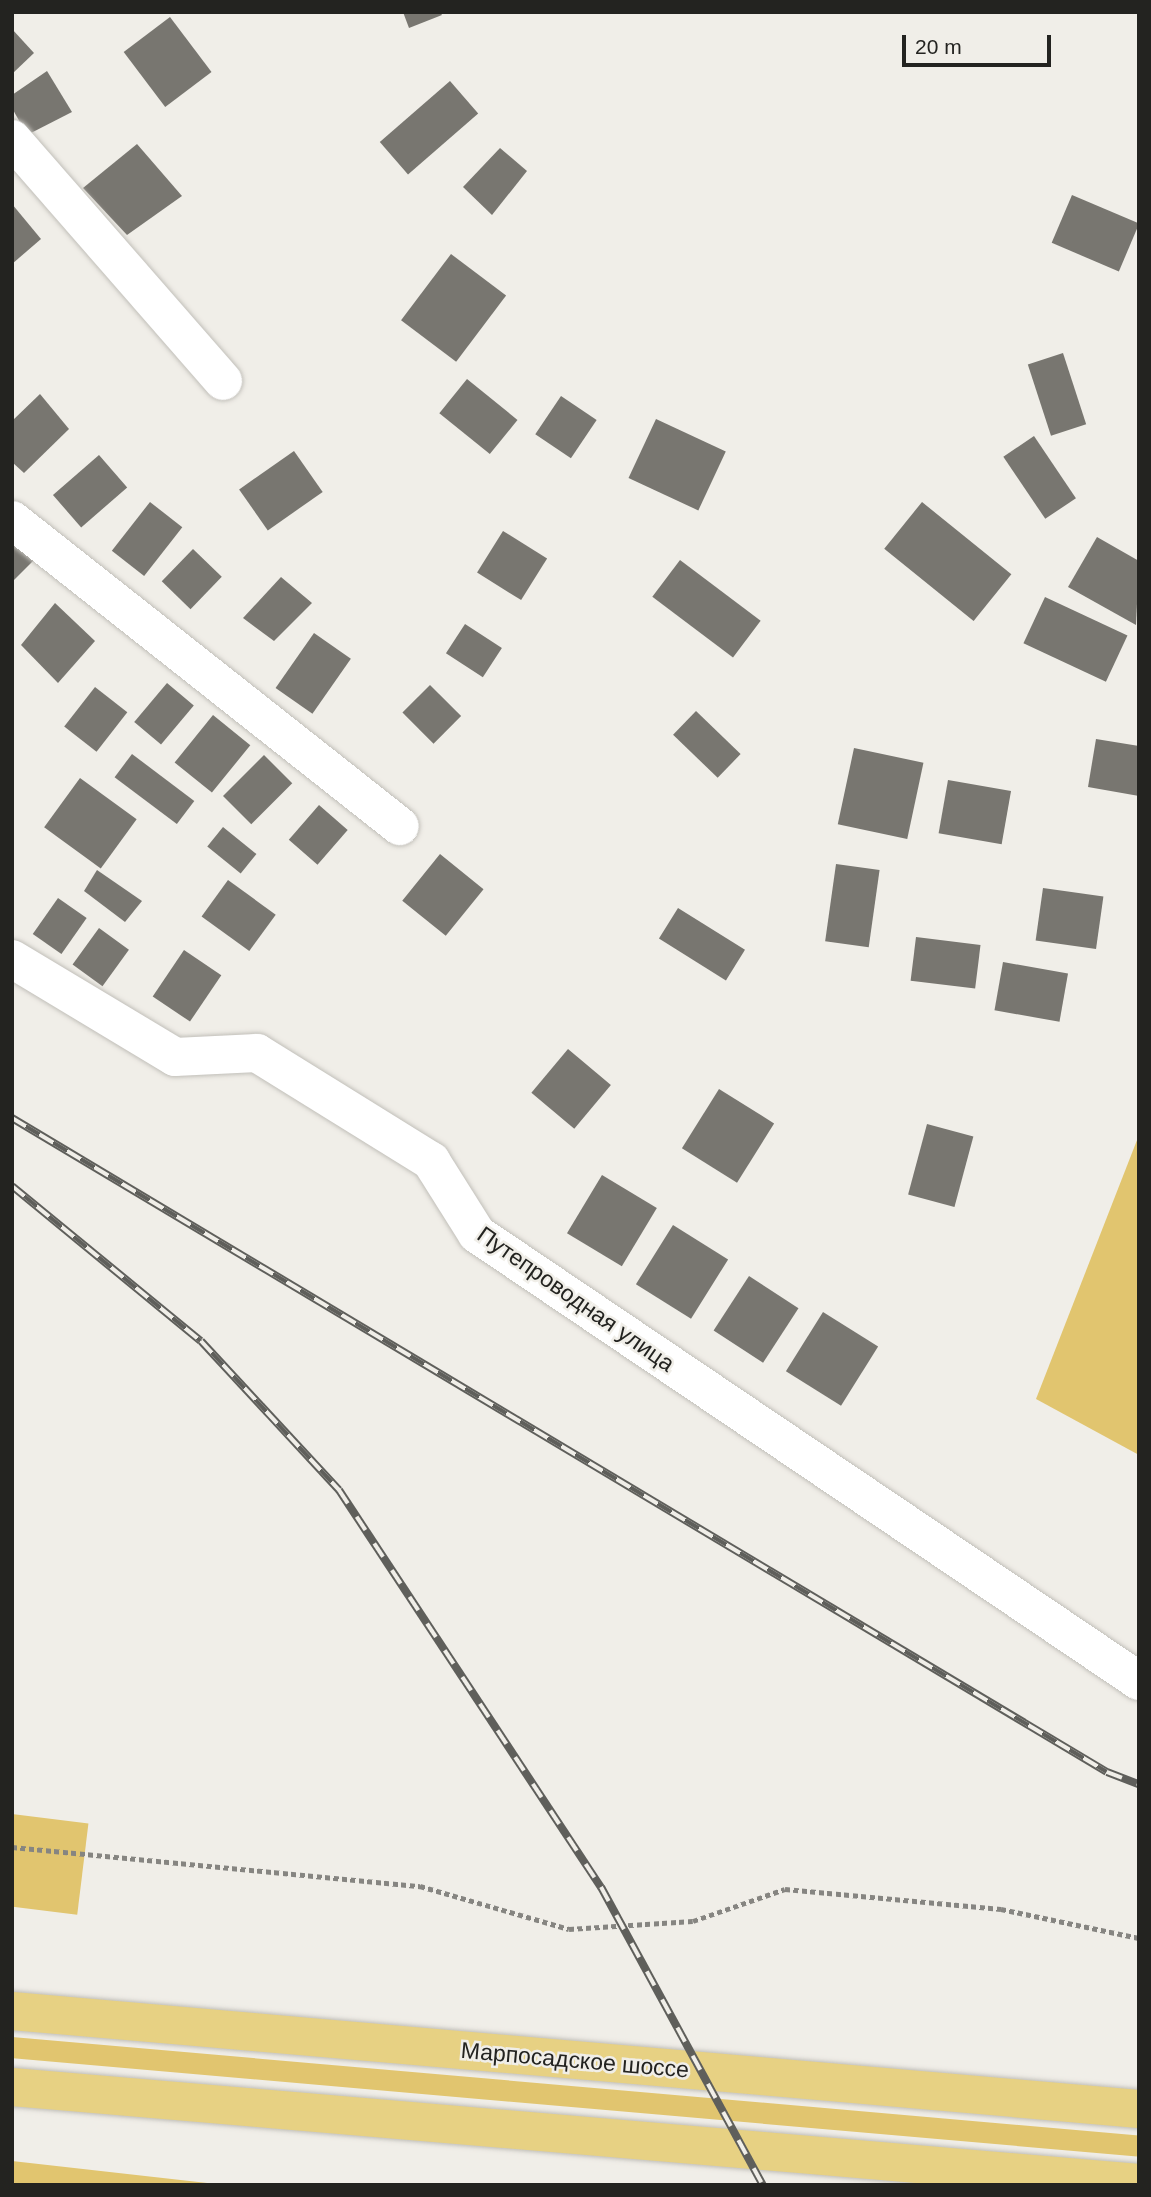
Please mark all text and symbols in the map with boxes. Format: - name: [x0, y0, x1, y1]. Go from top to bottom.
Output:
- scale bar: [906, 21, 1055, 65]
- text: 20 m: [915, 35, 962, 58]
- street label: Путепроводная улица: [472, 1220, 680, 1378]
- street label: Марпосадское шоссе: [460, 2036, 690, 2084]

